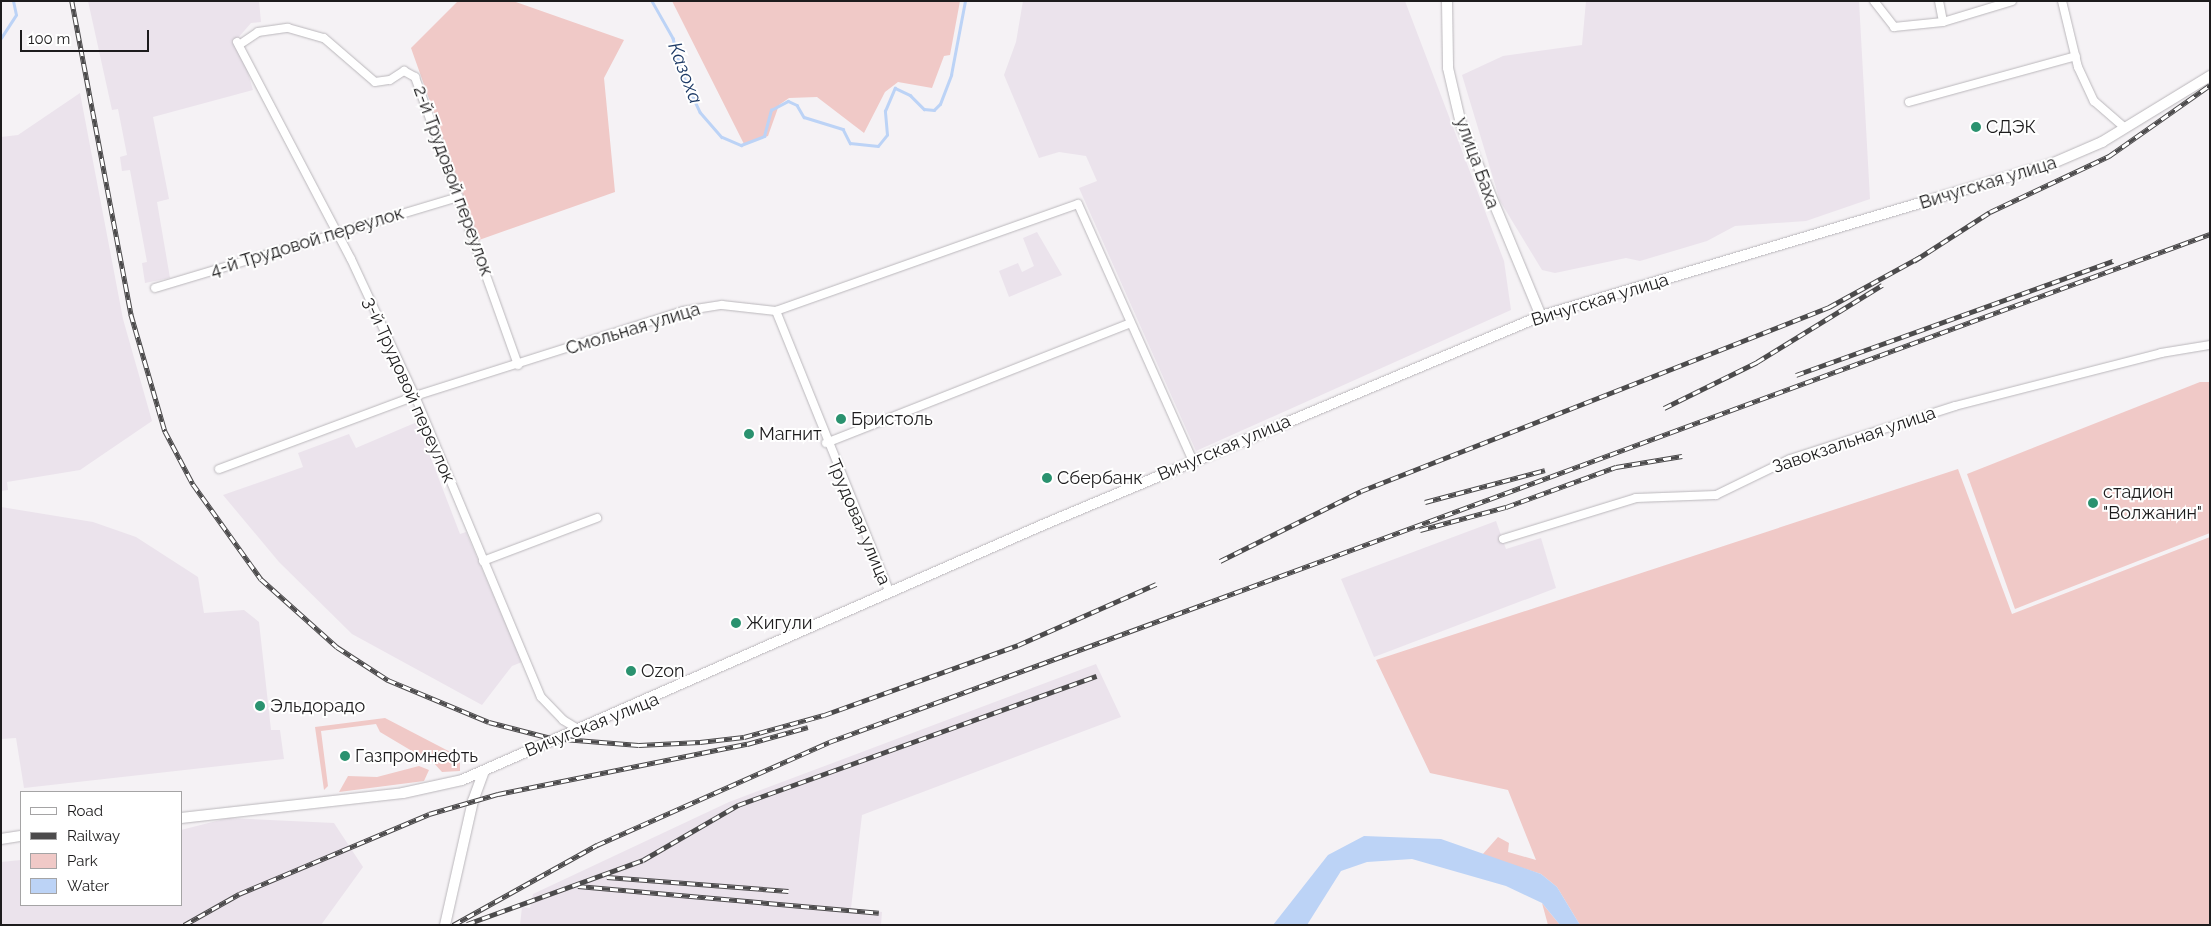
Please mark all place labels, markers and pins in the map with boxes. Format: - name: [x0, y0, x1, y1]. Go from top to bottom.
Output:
- place label: СДЭК: [1986, 116, 2036, 138]
- marker: СДЭК: [1970, 121, 1982, 133]
- place label: Бристоль: [851, 408, 933, 430]
- marker: Бристоль: [835, 413, 847, 425]
- place label: Магнит: [759, 423, 822, 445]
- marker: Магнит: [743, 428, 755, 440]
- place label: Сбербанк: [1057, 467, 1143, 489]
- marker: Сбербанк: [1041, 472, 1053, 484]
- place label: стадион "Волжанин": [2103, 482, 2202, 524]
- marker: стадион "Волжанин": [2087, 497, 2099, 509]
- place label: Жигули: [746, 612, 812, 634]
- marker: Жигули: [730, 617, 742, 629]
- place label: Ozon: [641, 660, 684, 682]
- marker: Ozon: [625, 665, 637, 677]
- place label: Эльдорадо: [270, 695, 365, 717]
- marker: Эльдорадо: [254, 700, 266, 712]
- place label: Газпромнефть: [355, 745, 478, 767]
- marker: Газпромнефть: [339, 750, 351, 762]

